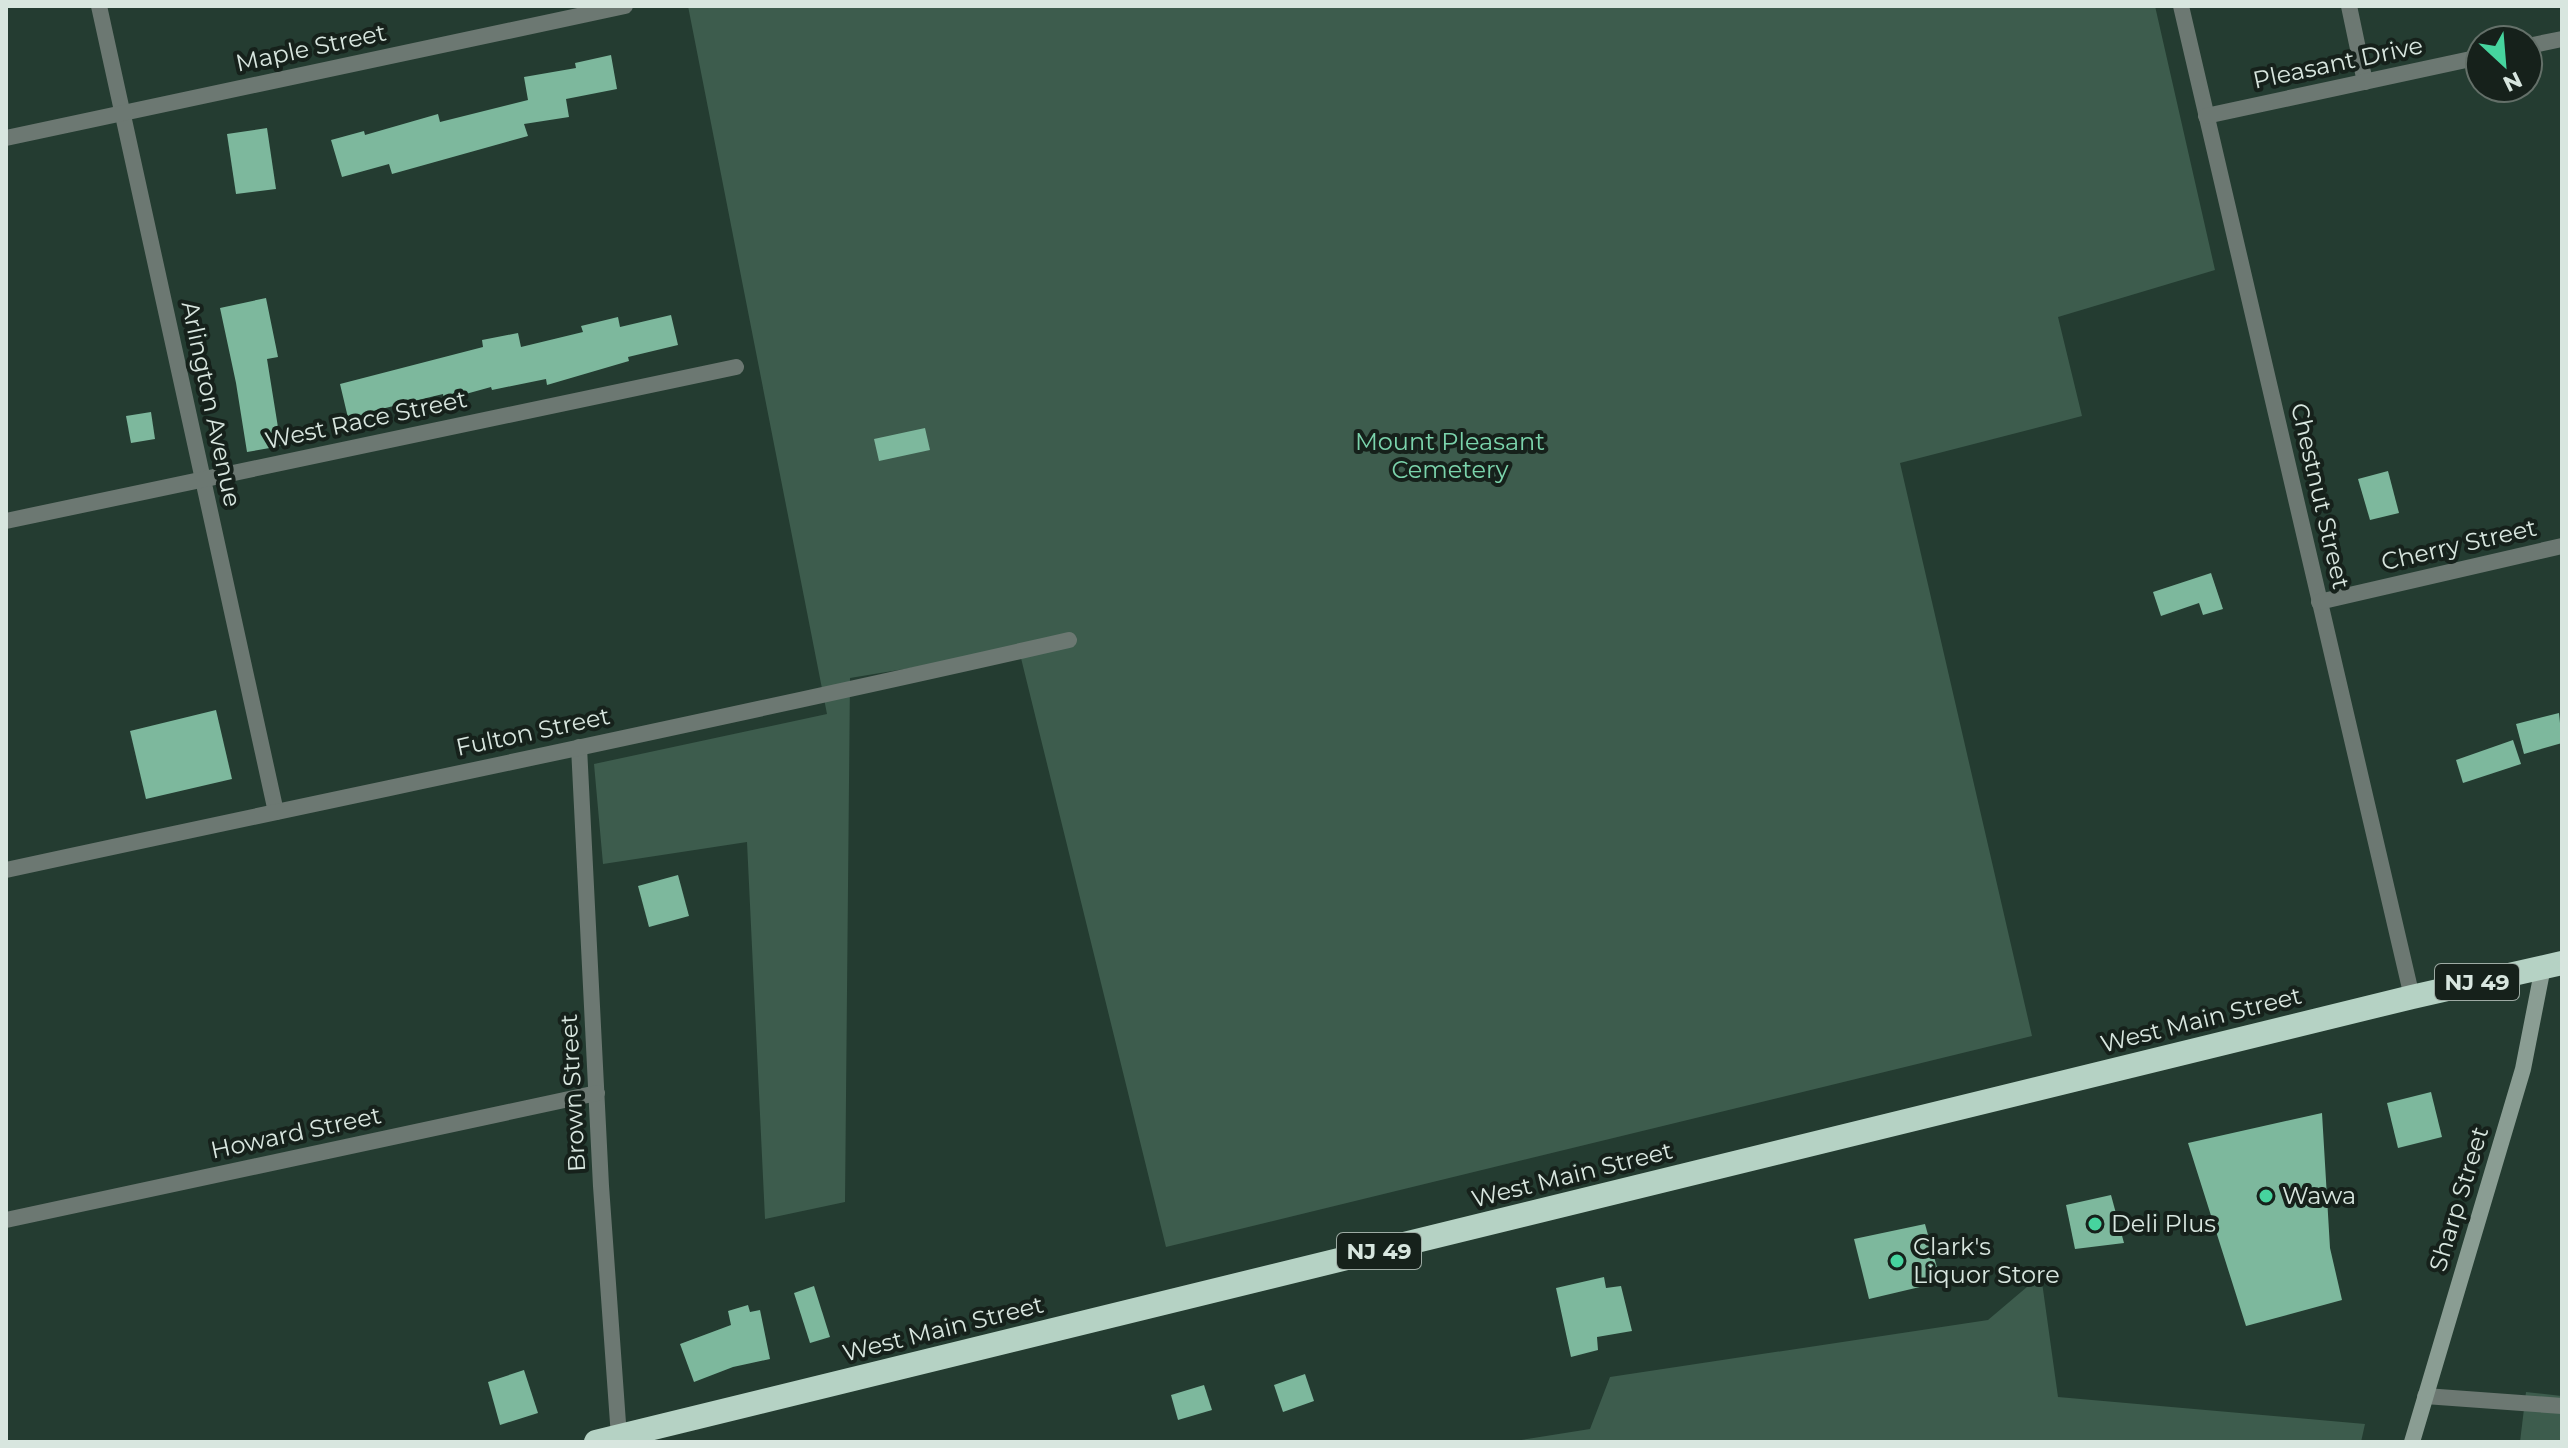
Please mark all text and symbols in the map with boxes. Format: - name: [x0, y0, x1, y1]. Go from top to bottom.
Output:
- street label: Maple Street: [233, 17, 389, 78]
- north arrow: [2464, 24, 2544, 104]
- street label: Pleasant Drive: [2250, 30, 2426, 95]
- text: N: [2499, 65, 2526, 98]
- street label: Arlington Avenue: [176, 298, 247, 509]
- street label: West Race Street: [262, 384, 470, 455]
- street label: Chestnut Street: [2285, 400, 2356, 592]
- park label: Mount Pleasant Cemetery: [1355, 427, 1545, 484]
- street label: Cherry Street: [2378, 513, 2540, 576]
- street label: Fulton Street: [453, 701, 613, 762]
- road number: NJ 49: [2435, 964, 2519, 1000]
- street label: West Main Street: [2097, 980, 2305, 1059]
- street label: Brown Street: [554, 1013, 591, 1173]
- street label: Howard Street: [208, 1100, 384, 1165]
- street label: Sharp Street: [2423, 1123, 2494, 1275]
- street label: West Main Street: [1468, 1135, 1676, 1214]
- place label: Wawa: [2282, 1181, 2356, 1210]
- marker: Wawa: [2257, 1187, 2275, 1205]
- place label: Deli Plus: [2111, 1209, 2216, 1238]
- marker: Deli Plus: [2086, 1215, 2104, 1233]
- place label: Clark's Liquor Store: [1913, 1232, 2060, 1289]
- road number: NJ 49: [1337, 1233, 1421, 1269]
- marker: Clark's Liquor Store: [1888, 1252, 1906, 1270]
- street label: West Main Street: [839, 1289, 1047, 1368]

